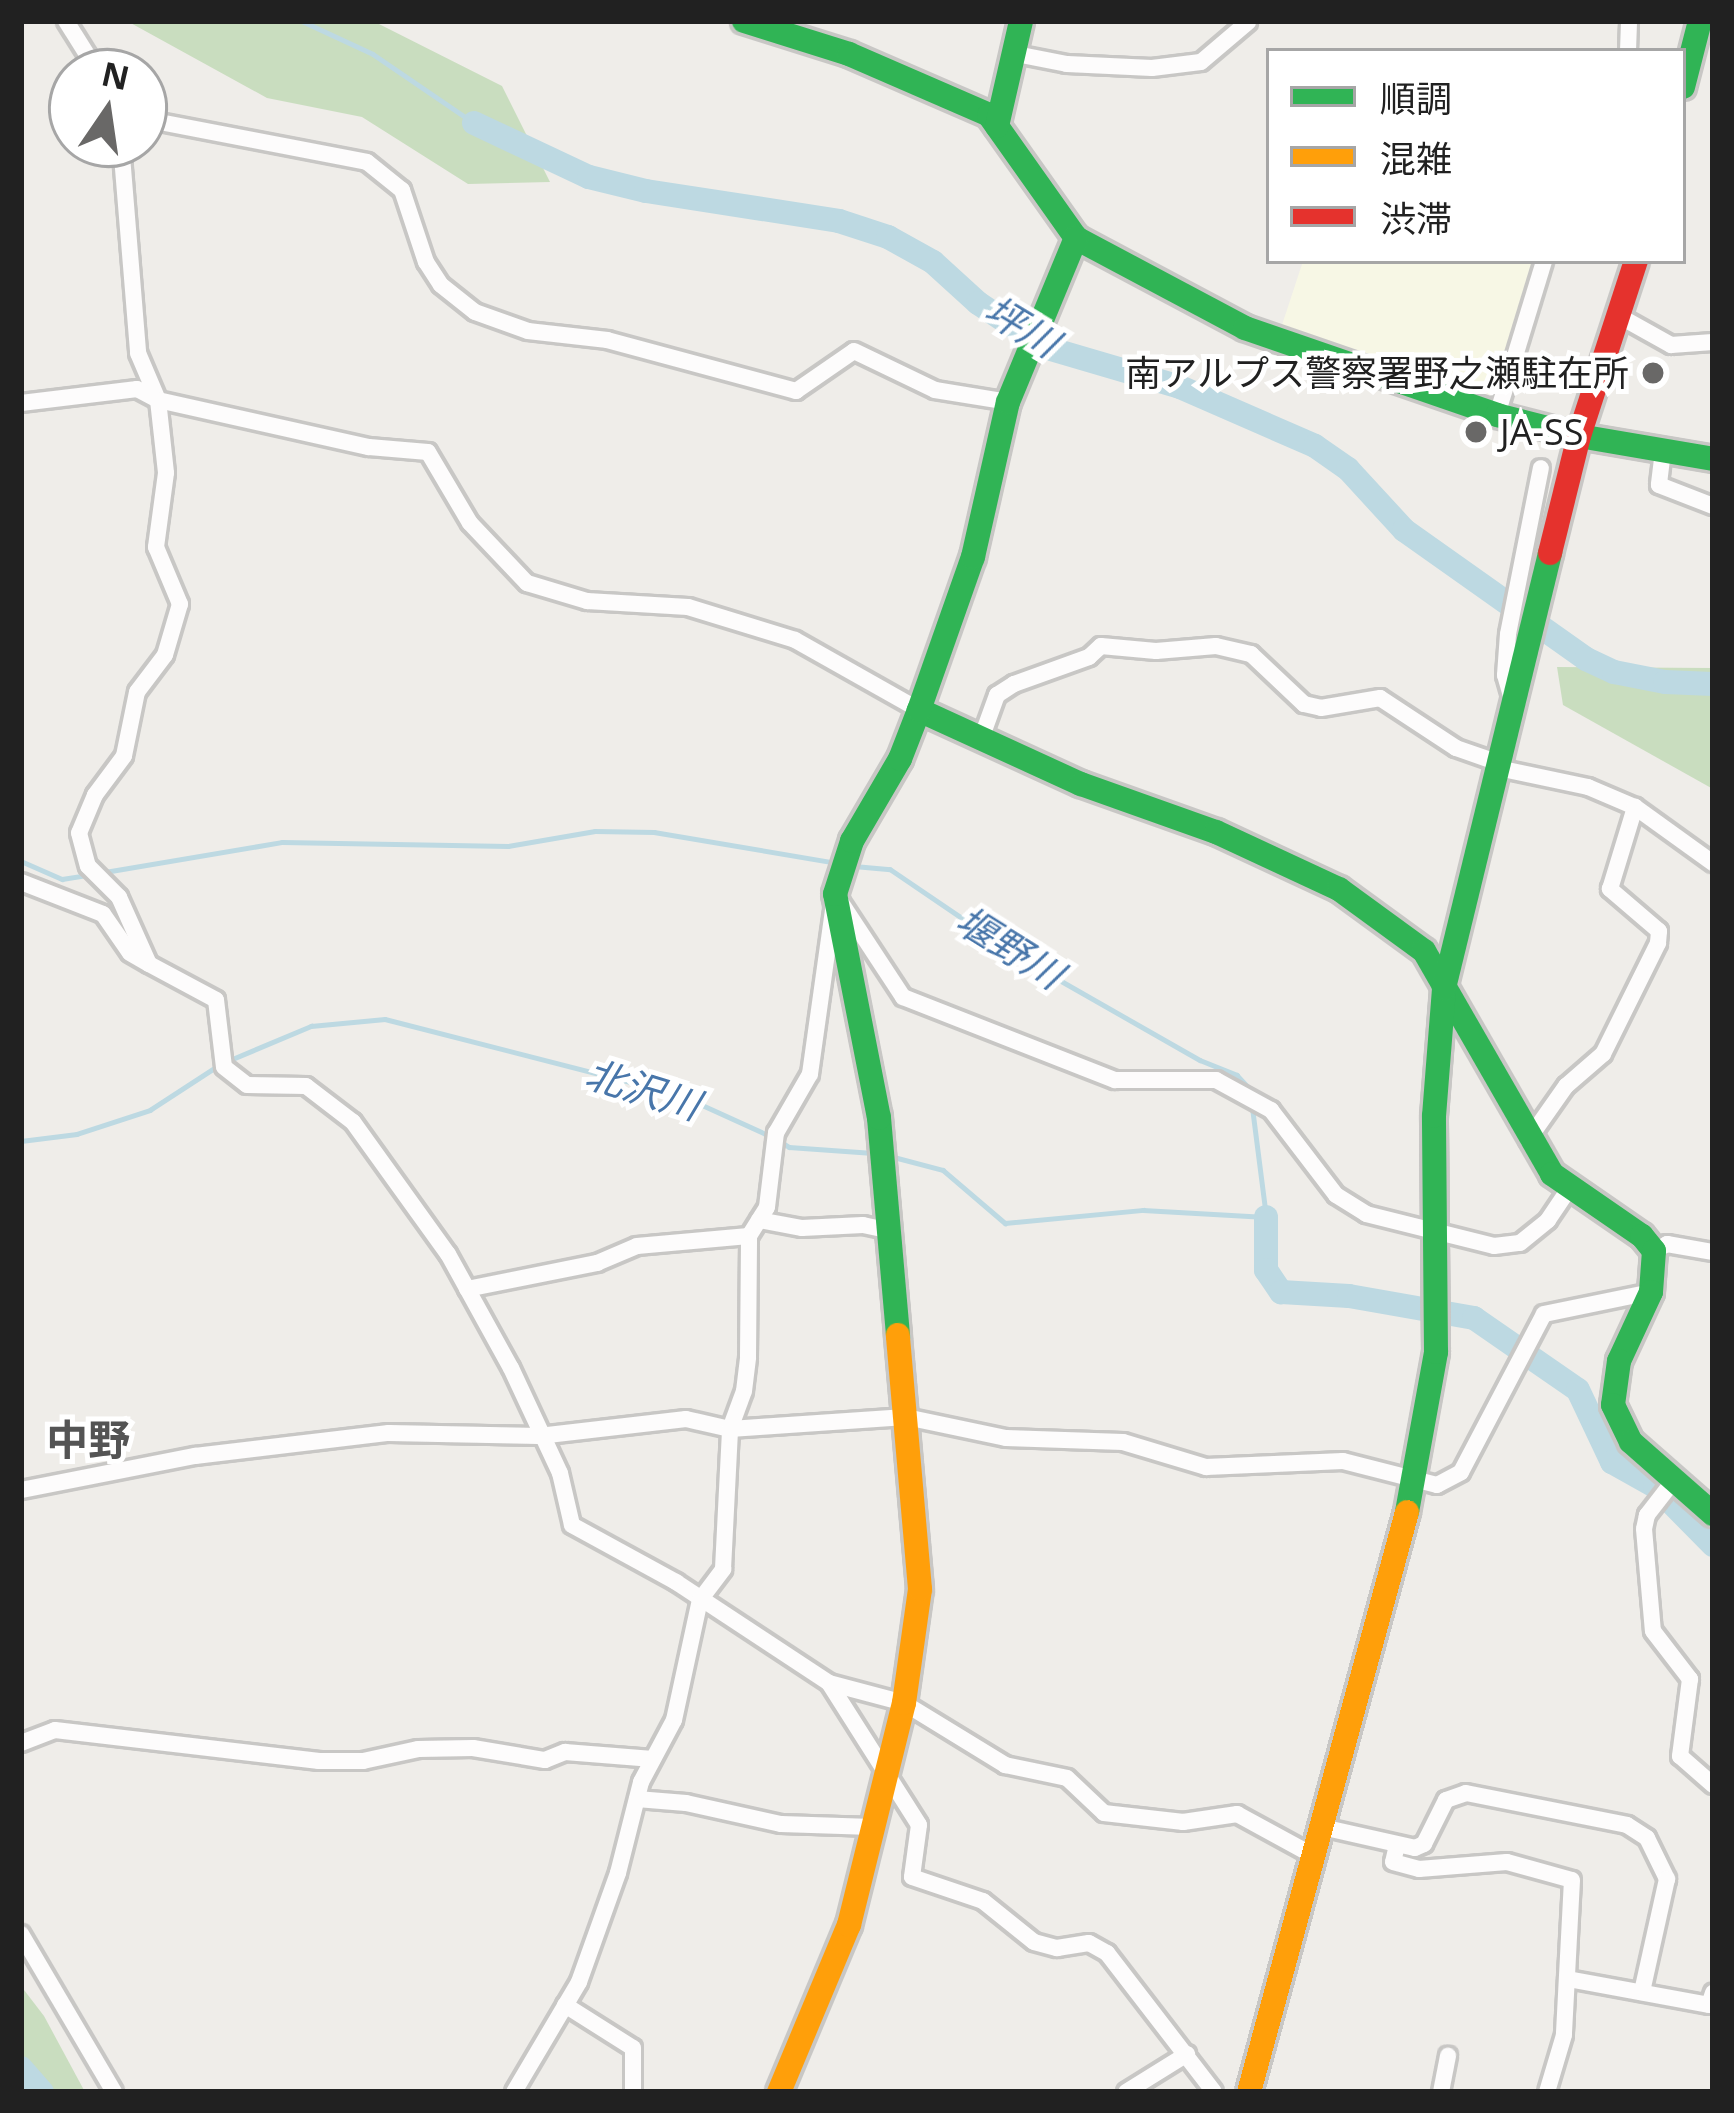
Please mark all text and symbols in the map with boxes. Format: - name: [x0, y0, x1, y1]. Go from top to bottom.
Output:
- north arrow: [48, 48, 168, 168]
- legend: [1266, 48, 1686, 264]
- text: N: [97, 50, 134, 100]
- text: 順調: [1380, 74, 1452, 123]
- text: 混雑: [1380, 134, 1452, 183]
- text: 渋滞: [1380, 194, 1452, 243]
- water label: 坪川: [977, 286, 1067, 366]
- place label: 南アルプス警察署野之瀬駐在所: [1125, 351, 1629, 395]
- marker: 南アルプス警察署野之瀬駐在所: [1640, 360, 1666, 386]
- place label: JA-SS: [1500, 410, 1583, 454]
- marker: JA-SS: [1463, 419, 1489, 445]
- water label: 堰野川: [948, 896, 1072, 998]
- water label: 北沢川: [580, 1050, 706, 1128]
- district label: 中野: [46, 1414, 130, 1464]

